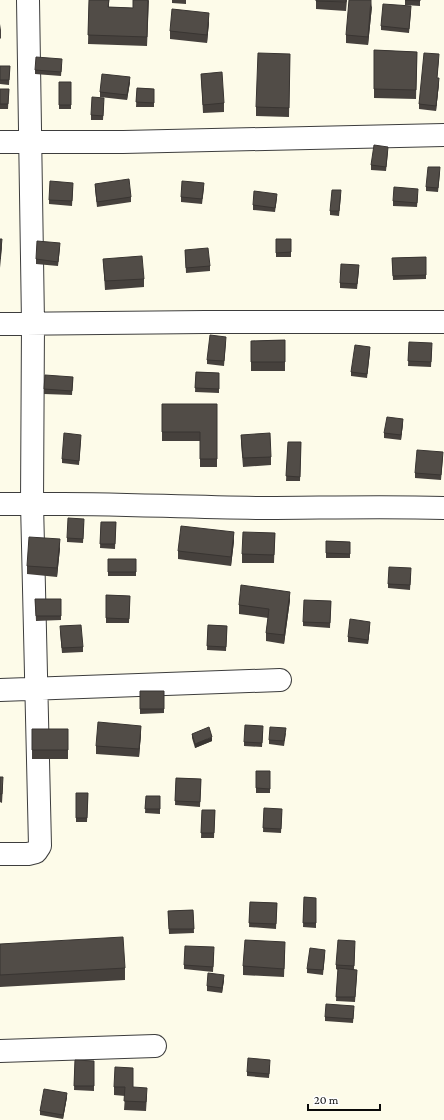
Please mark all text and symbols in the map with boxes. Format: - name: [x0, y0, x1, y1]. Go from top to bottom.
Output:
- scale bar: [308, 1086, 380, 1112]
- text: 20 m: [314, 1093, 339, 1107]

